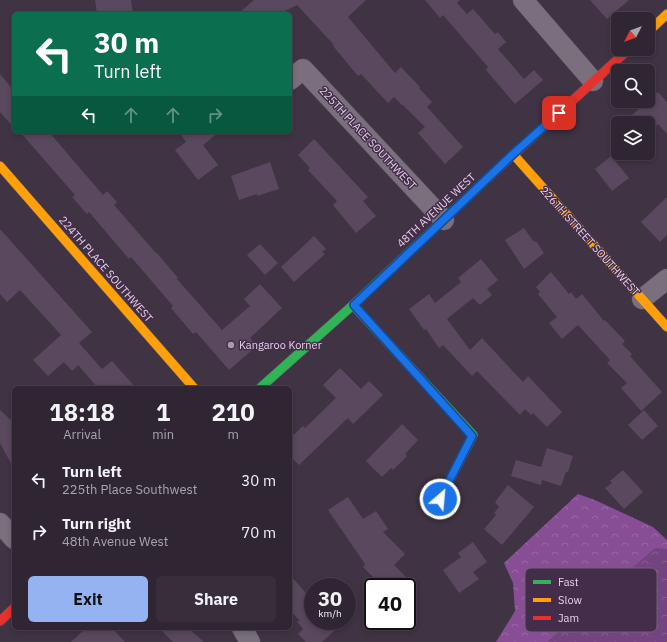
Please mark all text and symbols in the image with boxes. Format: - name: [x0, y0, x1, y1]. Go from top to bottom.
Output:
- north arrow: [611, 12, 655, 56]
- map controls: [611, 12, 655, 160]
- text: 30 m: [94, 24, 159, 61]
- icon: left: [28, 28, 80, 80]
- text: Turn left: [94, 60, 162, 83]
- button: search: [611, 64, 655, 108]
- street label: 225TH PLACE SOUTHWEST: [316, 83, 420, 193]
- pin: [542, 96, 576, 130]
- icon: arrive: [548, 102, 570, 124]
- icon: left: [78, 104, 100, 126]
- icon: ahead: [120, 104, 142, 126]
- icon: ahead: [162, 104, 184, 126]
- icon: right: [204, 104, 226, 126]
- button: layers: [611, 116, 655, 160]
- street label: 48TH AVENUE WEST: [394, 169, 479, 250]
- street label: 226TH STREET SOUTHWEST: [537, 183, 643, 299]
- street label: 224TH PLACE SOUTHWEST: [56, 213, 156, 325]
- place label: Kangaroo Korner: [239, 338, 322, 352]
- marker: Kangaroo Korner: [226, 340, 236, 350]
- text: 18:18: [49, 396, 115, 428]
- text: 1: [156, 396, 170, 428]
- text: 210: [211, 396, 255, 428]
- text: Arrival: [63, 426, 101, 443]
- text: min: [152, 426, 174, 443]
- text: m: [227, 426, 239, 443]
- text: Turn left: [62, 462, 122, 481]
- icon: left: [28, 469, 50, 491]
- text: 30 m: [241, 471, 276, 490]
- position arrow: [419, 478, 461, 520]
- text: 225th Place Southwest: [62, 481, 197, 498]
- text: Turn right: [62, 514, 131, 533]
- icon: right: [28, 521, 50, 543]
- text: 70 m: [241, 523, 276, 542]
- text: 48th Avenue West: [62, 533, 168, 550]
- legend: [525, 568, 657, 632]
- text: Fast: [558, 575, 579, 589]
- button: Exit: [28, 576, 148, 622]
- button: Share: [156, 576, 276, 622]
- speed limit sign: 40: [364, 578, 416, 630]
- text: 30: [318, 585, 342, 612]
- text: Slow: [558, 593, 582, 607]
- text: km/h: [318, 607, 342, 620]
- text: Jam: [558, 611, 579, 625]

